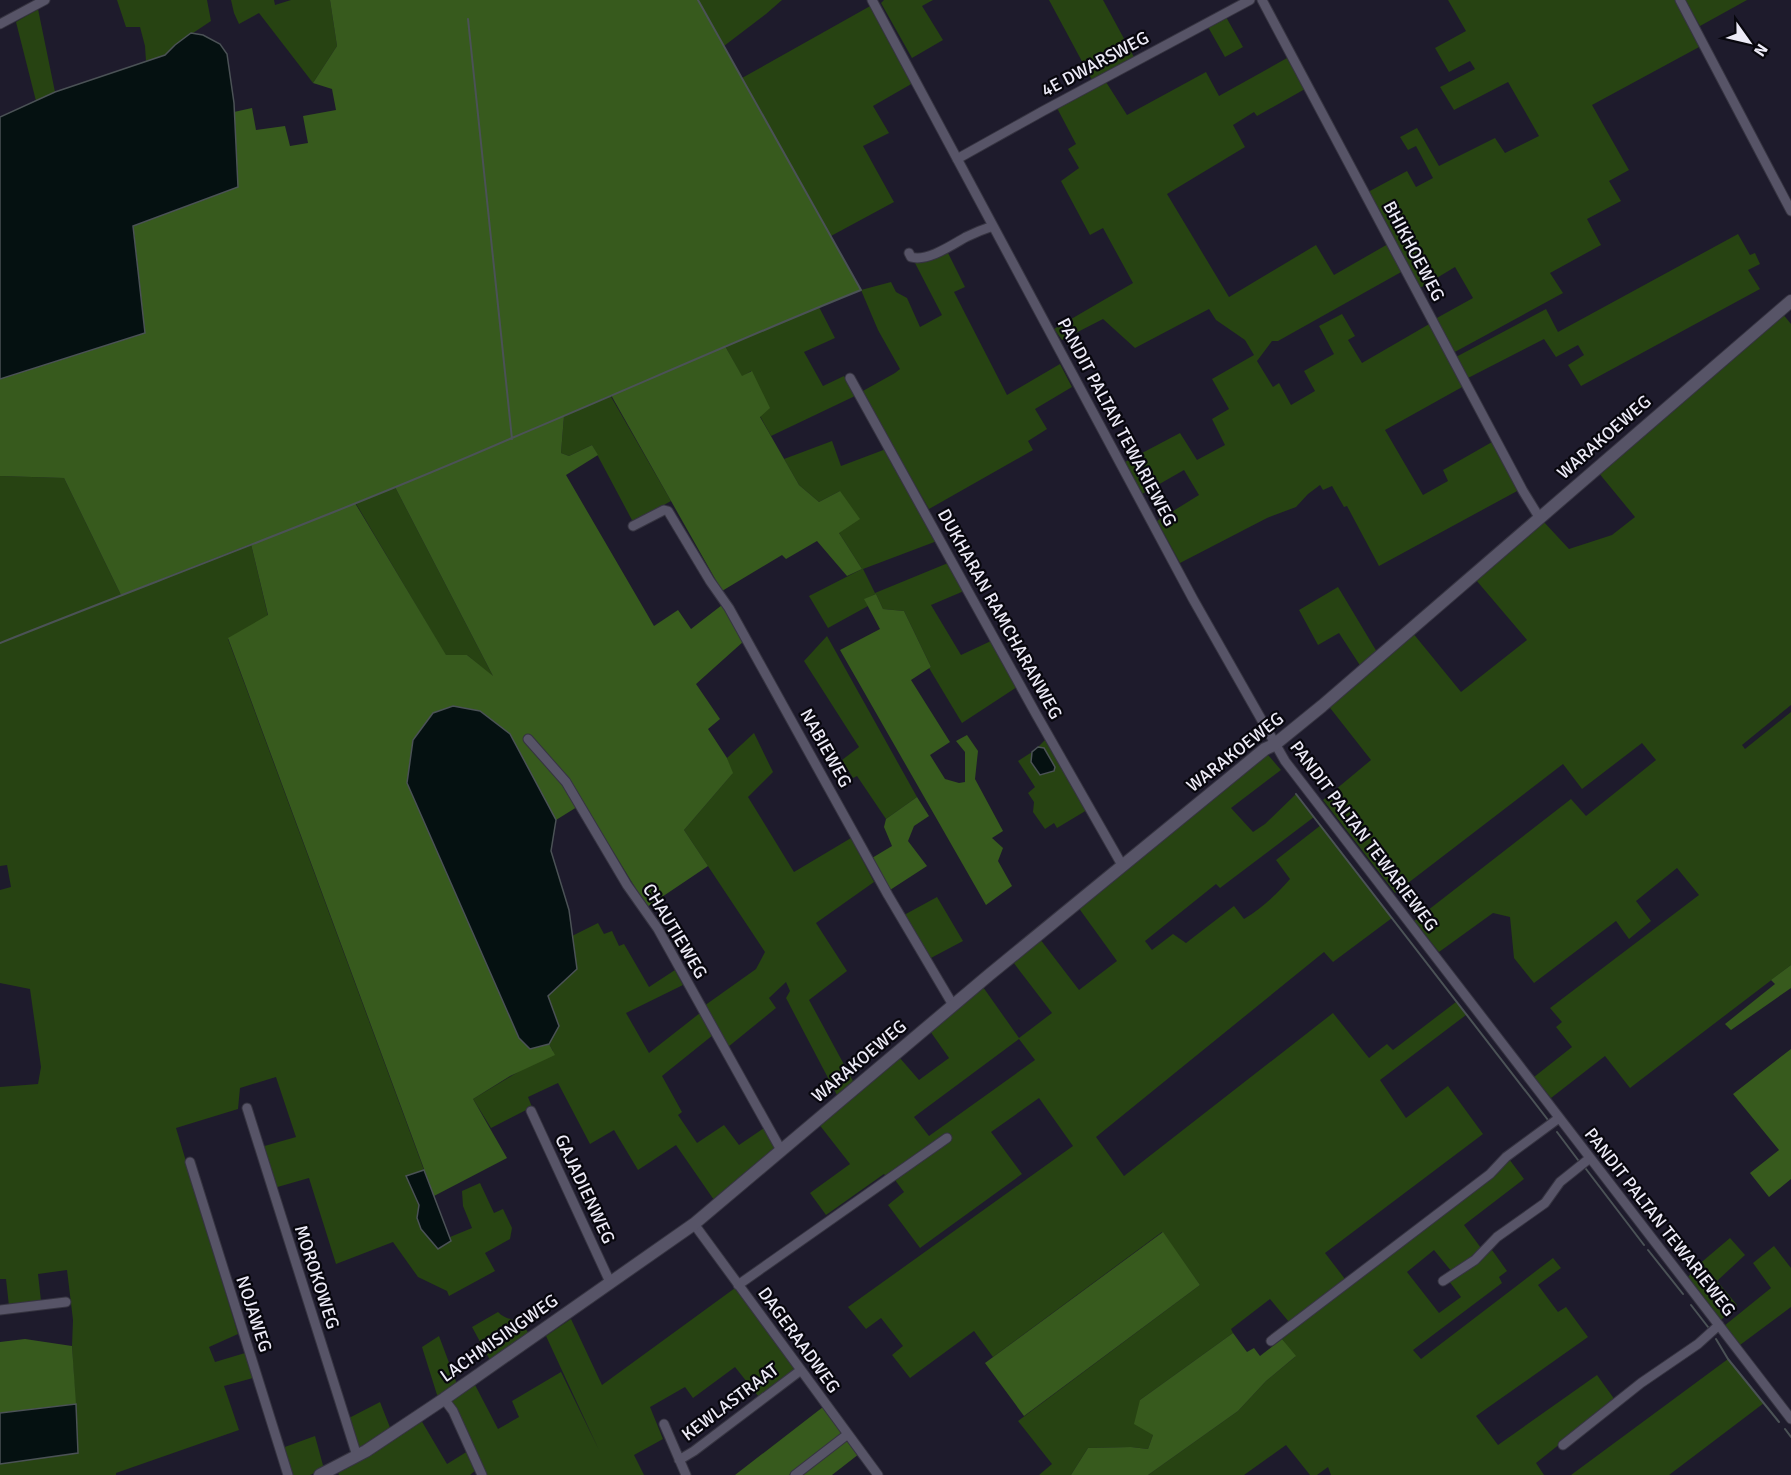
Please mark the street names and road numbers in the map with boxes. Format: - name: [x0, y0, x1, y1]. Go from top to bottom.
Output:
- street label: 4E DWARSWEG: [1037, 26, 1153, 102]
- street label: BHIKHOEWEG: [1378, 197, 1450, 305]
- street label: PANDIT PALTAN TEWARIEWEG: [1053, 314, 1181, 530]
- street label: WARAKOEWEG: [1553, 390, 1655, 484]
- street label: DUKHARAN RAMCHARANWEG: [933, 505, 1067, 723]
- street label: NABIEWEG: [795, 705, 857, 791]
- street label: WARAKOEWEG: [1182, 707, 1288, 797]
- street label: PANDIT PALTAN TEWARIEWEG: [1285, 736, 1443, 936]
- street label: CHAUTIEWEG: [638, 879, 712, 983]
- street label: WARAKOEWEG: [807, 1015, 911, 1107]
- street label: PANDIT PALTAN TEWARIEWEG: [1580, 1124, 1740, 1320]
- street label: GAJADIENWEG: [550, 1131, 620, 1247]
- street label: MOROKOWEG: [290, 1222, 344, 1332]
- street label: NOJAWEG: [231, 1273, 277, 1355]
- street label: DAGERAADWEG: [753, 1283, 845, 1397]
- street label: LACHMISINGWEG: [436, 1289, 562, 1387]
- street label: KEWLASTRAAT: [677, 1358, 783, 1446]

